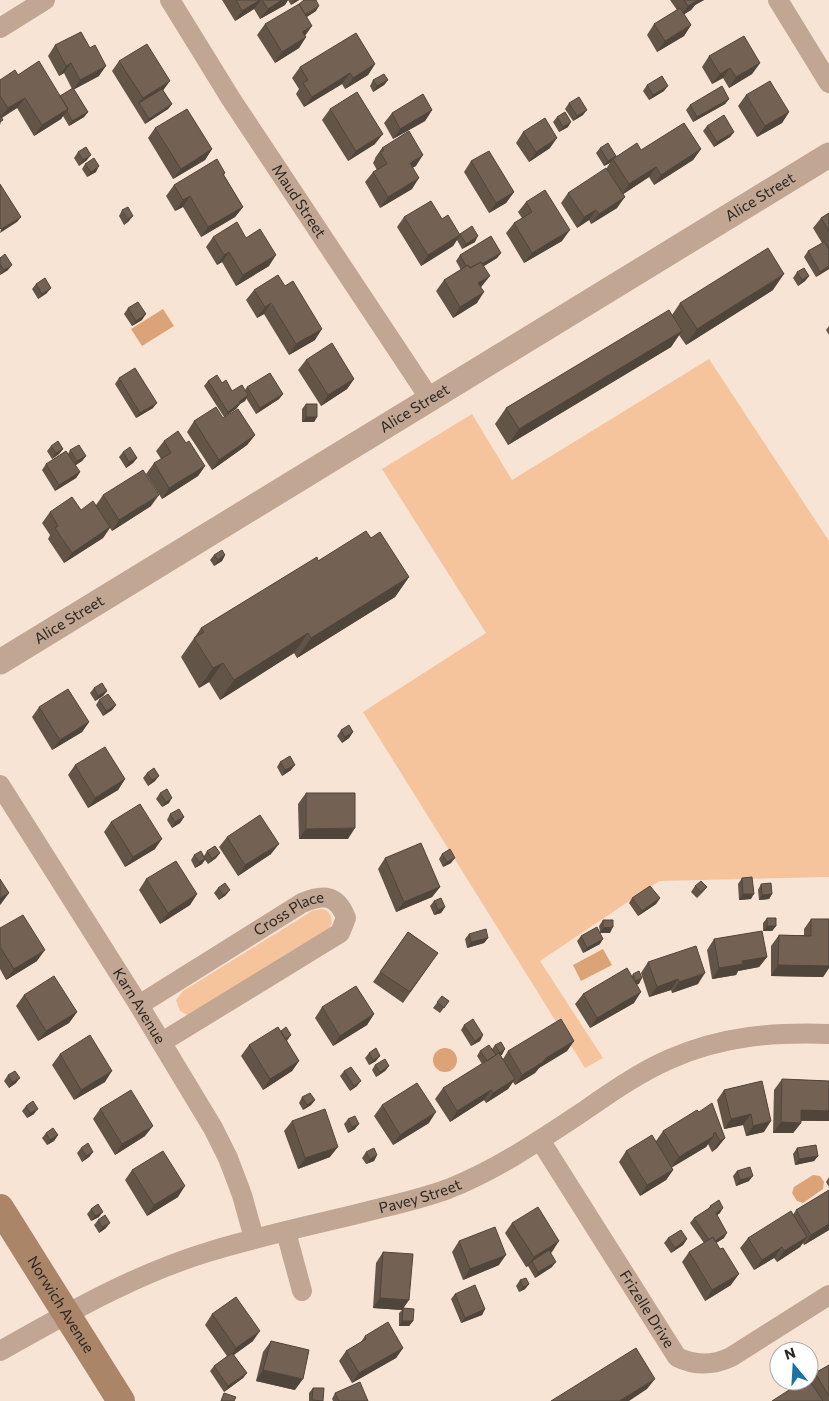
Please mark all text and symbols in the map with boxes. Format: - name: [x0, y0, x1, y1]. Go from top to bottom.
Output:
- street label: Maud Street: [269, 161, 331, 241]
- street label: Alice Street: [721, 168, 798, 224]
- street label: Alice Street: [376, 379, 452, 436]
- street label: Alice Street: [30, 591, 107, 647]
- street label: Cross Place: [250, 887, 325, 939]
- street label: Karn Avenue: [110, 964, 170, 1047]
- street label: Pavey Street: [377, 1175, 464, 1216]
- street label: Norwich Avenue: [24, 1252, 99, 1356]
- street label: Frizelle Drive: [616, 1266, 679, 1351]
- north arrow: [769, 1341, 819, 1391]
- text: N: [782, 1343, 797, 1363]

